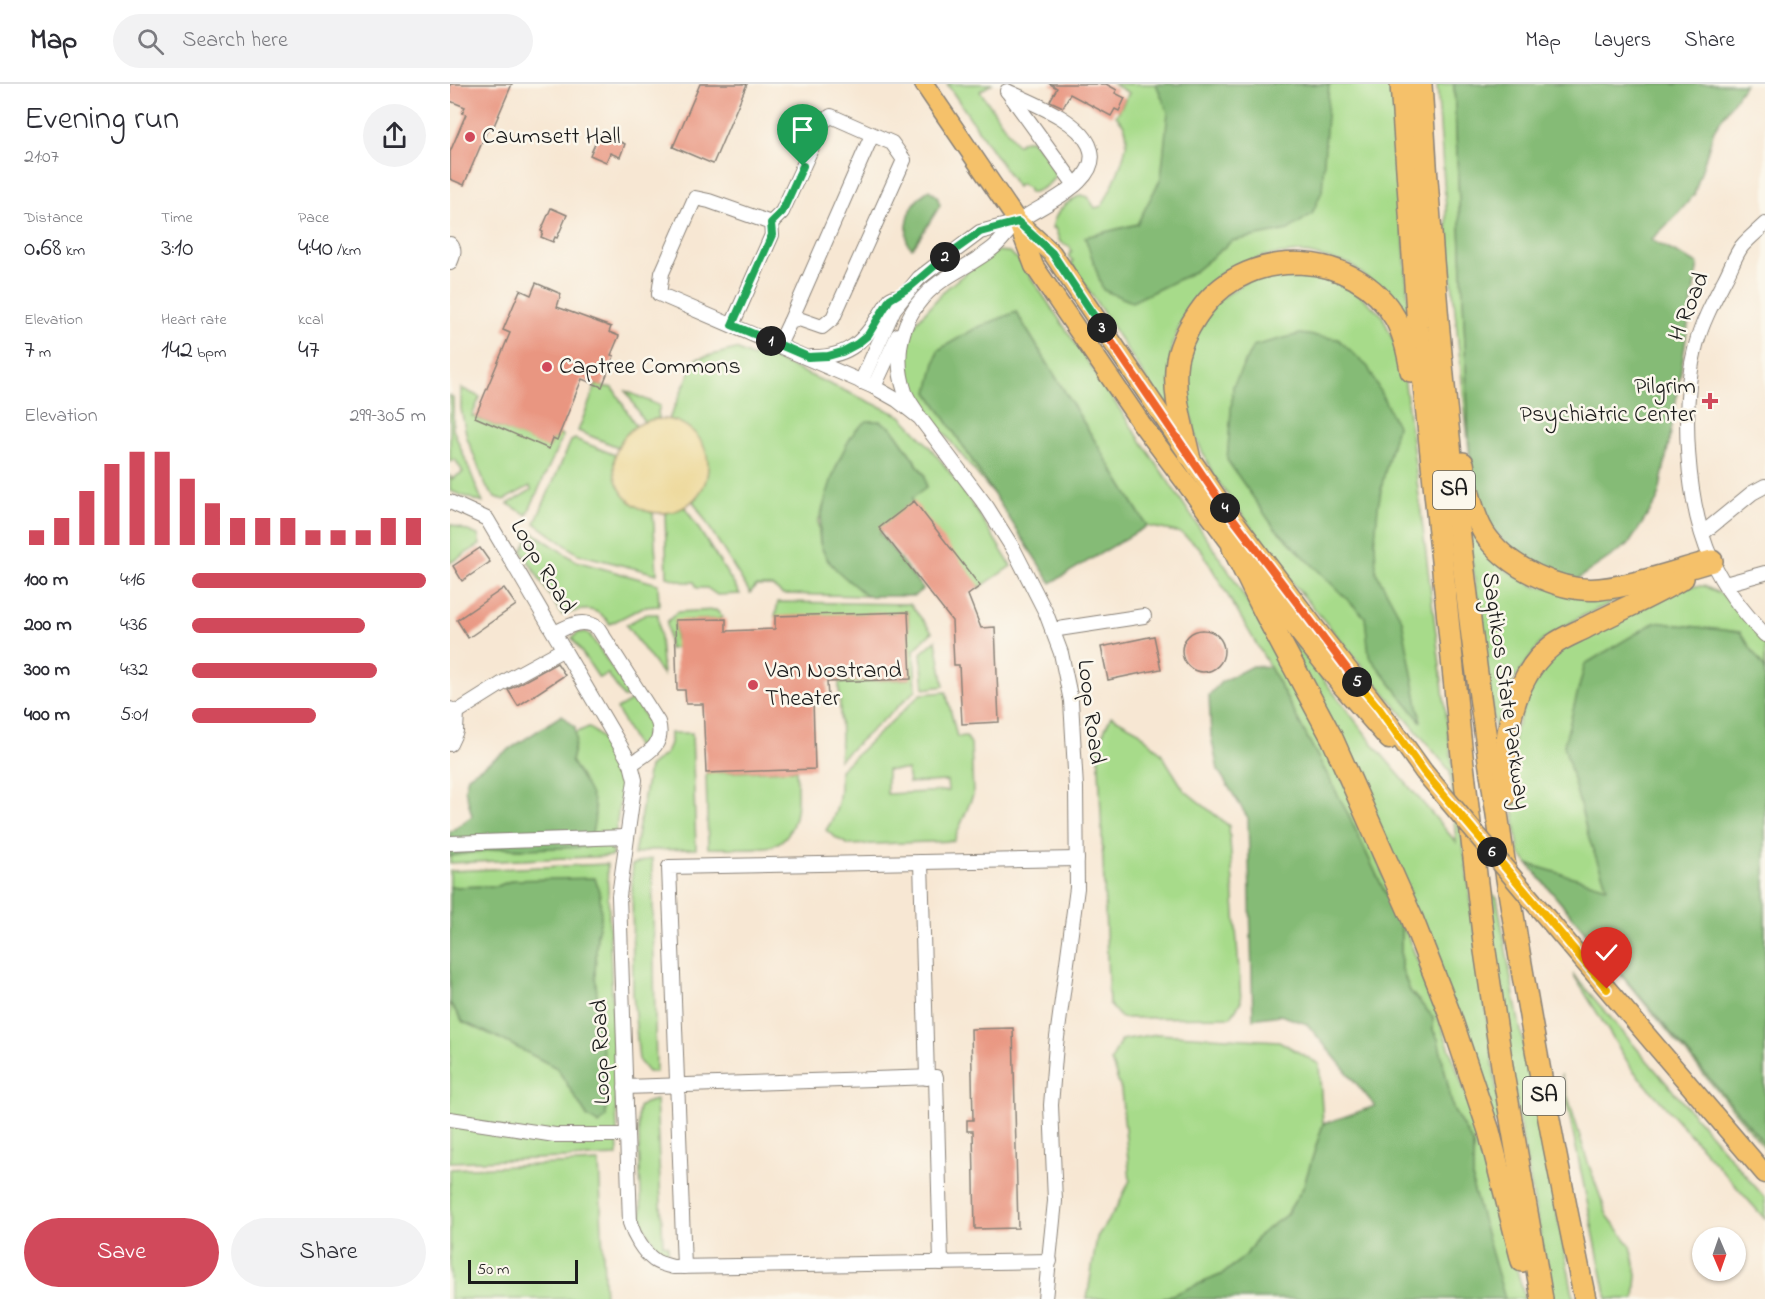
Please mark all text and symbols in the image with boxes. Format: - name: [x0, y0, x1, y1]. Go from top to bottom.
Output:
- search box: [113, 14, 533, 68]
- text: Map: [30, 21, 77, 62]
- icon: search: [134, 25, 167, 58]
- text: Search here: [182, 25, 288, 57]
- text: Map: [1525, 26, 1561, 56]
- text: Layers: [1594, 26, 1651, 56]
- text: Share: [1684, 26, 1735, 56]
- text: Evening run: [24, 96, 179, 144]
- button: share: [363, 104, 426, 167]
- pin: [777, 104, 828, 166]
- icon: arrive: [786, 113, 819, 146]
- place label: Caumsett Hall: [482, 120, 620, 155]
- marker: Caumsett Hall: [463, 130, 477, 144]
- text: 21:07: [24, 143, 59, 172]
- text: Distance: [24, 206, 83, 230]
- text: Time: [161, 206, 193, 230]
- text: Pace: [298, 206, 329, 230]
- text: 0.68: [24, 230, 62, 268]
- text: 3:10: [161, 230, 193, 268]
- text: 4:40: [298, 230, 333, 268]
- text: km: [62, 239, 85, 263]
- text: /km: [333, 239, 361, 263]
- pin: 2: [930, 242, 960, 272]
- text: 2: [941, 245, 949, 269]
- street label: H Road: [1660, 267, 1720, 347]
- text: Elevation: [24, 308, 83, 332]
- text: Heart rate: [161, 308, 227, 332]
- text: kcal: [298, 308, 323, 332]
- pin: 3: [1087, 313, 1117, 343]
- text: 3: [1099, 316, 1105, 340]
- pin: 1: [756, 326, 786, 356]
- text: 1: [768, 329, 774, 353]
- text: 7: [24, 332, 35, 370]
- text: 142: [161, 332, 193, 370]
- text: 47: [298, 332, 319, 370]
- text: m: [35, 341, 51, 365]
- text: bpm: [193, 341, 226, 365]
- place label: Captree Commons: [559, 350, 741, 385]
- marker: Captree Commons: [540, 360, 554, 374]
- place label: Pilgrim Psychiatric Center: [1519, 370, 1697, 434]
- marker: Pilgrim Psychiatric Center: [1701, 392, 1719, 410]
- text: Elevation: [24, 402, 98, 431]
- text: 299–305 m: [349, 402, 426, 431]
- road number: SA: [1433, 471, 1475, 509]
- pin: 4: [1210, 493, 1240, 523]
- text: 4: [1222, 496, 1228, 520]
- street label: Loop Road: [500, 513, 584, 621]
- text: 100 m: [24, 566, 68, 595]
- text: 4:16: [120, 566, 145, 595]
- street label: Sagtikos State Parkway: [1470, 570, 1539, 812]
- text: 200 m: [24, 611, 72, 640]
- text: 4:36: [120, 611, 147, 640]
- place label: Van Nostrand Theater: [764, 654, 902, 717]
- text: 300 m: [24, 656, 70, 685]
- text: 4:32: [120, 656, 148, 685]
- street label: Loop Road: [1066, 658, 1114, 767]
- pin: 5: [1342, 667, 1372, 697]
- text: 5: [1352, 670, 1362, 694]
- marker: Van Nostrand Theater: [746, 678, 760, 692]
- text: 400 m: [24, 701, 70, 730]
- text: 5:01: [120, 701, 148, 730]
- pin: 6: [1477, 837, 1507, 867]
- text: 6: [1488, 840, 1496, 864]
- pin: [1581, 927, 1632, 989]
- icon: check: [1590, 936, 1623, 969]
- street label: Loop Road: [583, 998, 621, 1105]
- road number: SA: [1523, 1077, 1565, 1115]
- button: Save: [24, 1218, 219, 1287]
- button: Share: [231, 1218, 426, 1287]
- north arrow: [1692, 1227, 1746, 1281]
- map controls: [1692, 1227, 1746, 1281]
- scale bar: [468, 1257, 578, 1284]
- text: 50 m: [477, 1258, 509, 1282]

